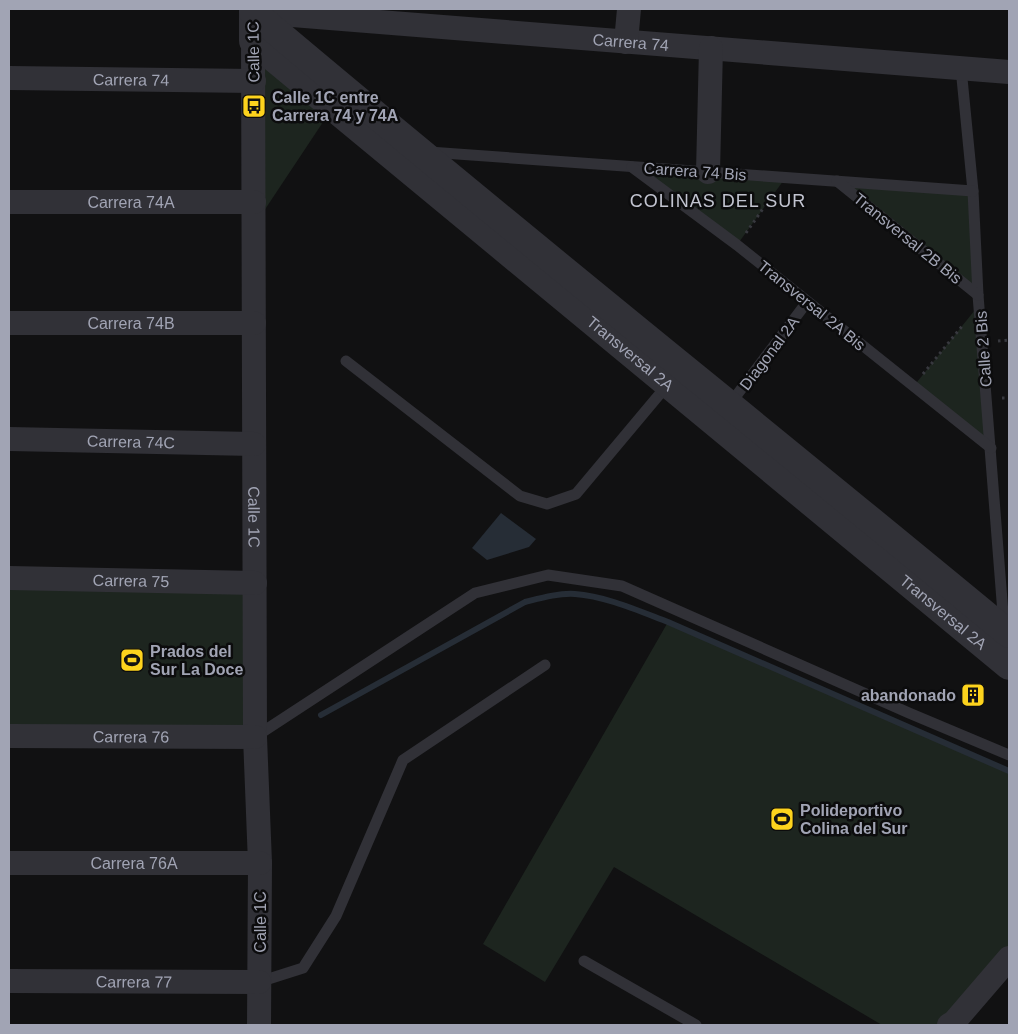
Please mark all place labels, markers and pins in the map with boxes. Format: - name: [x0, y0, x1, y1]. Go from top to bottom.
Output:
- place label: Calle 1C entre Carrera 74 y 74A: [272, 89, 399, 124]
- bus stop icon: Calle 1C entre Carrera 74 y 74A: [241, 93, 267, 119]
- place label: Prados del Sur La Doce: [150, 643, 243, 678]
- sports icon: Prados del Sur La Doce: [119, 647, 145, 673]
- building icon: abandonado: [960, 682, 986, 708]
- place label: abandonado: [861, 687, 956, 704]
- place label: Polideportivo Colina del Sur: [800, 802, 908, 837]
- sports icon: Polideportivo Colina del Sur: [769, 806, 795, 832]

